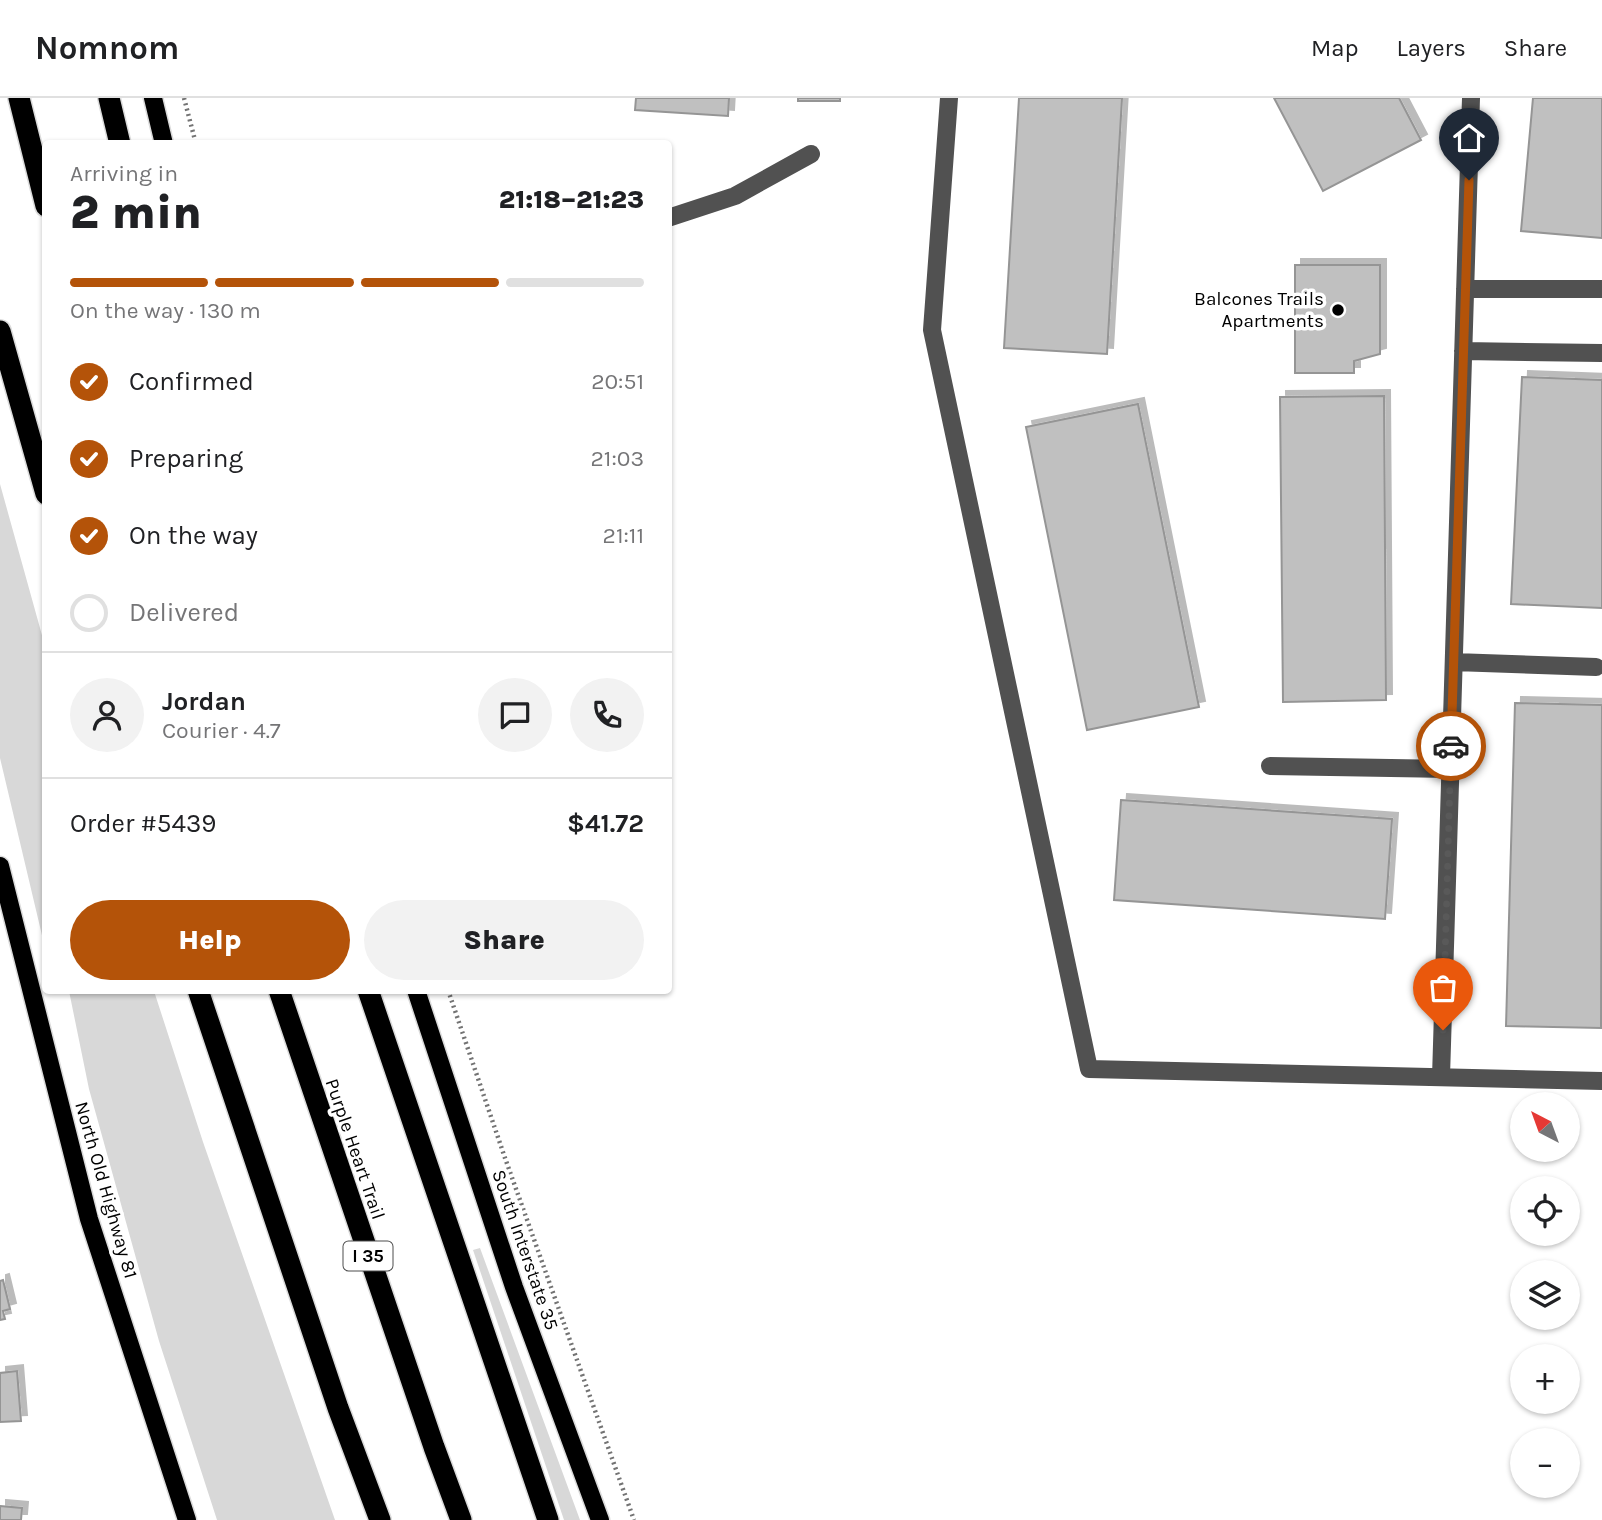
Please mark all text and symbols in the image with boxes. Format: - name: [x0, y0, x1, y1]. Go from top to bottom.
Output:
- text: Nomnom: [35, 29, 179, 67]
- text: Map: [1311, 34, 1359, 62]
- text: Layers: [1397, 34, 1466, 62]
- text: Share: [1504, 34, 1567, 62]
- pin: [1439, 108, 1499, 180]
- icon: home: [1450, 119, 1488, 157]
- text: Arriving in: [70, 160, 178, 187]
- text: 21:18–21:23: [499, 184, 644, 215]
- text: 2 min: [70, 186, 202, 240]
- place label: Balcones Trails Apartments: [1194, 288, 1324, 332]
- text: On the way · 130 m: [70, 297, 261, 324]
- marker: Balcones Trails Apartments: [1330, 302, 1346, 318]
- icon: check: [70, 363, 108, 401]
- text: Confirmed: [129, 366, 254, 397]
- text: 20:51: [591, 368, 644, 395]
- icon: check: [70, 440, 108, 478]
- text: Preparing: [129, 443, 243, 474]
- text: 21:03: [591, 445, 644, 472]
- icon: check: [70, 517, 108, 555]
- text: On the way: [129, 520, 258, 551]
- text: 21:11: [603, 522, 644, 549]
- text: Delivered: [129, 597, 239, 628]
- button: person: [70, 678, 144, 752]
- button: chat: [478, 678, 552, 752]
- button: phone: [570, 678, 644, 752]
- text: Jordan: [162, 686, 246, 717]
- courier: [1416, 711, 1486, 781]
- text: Courier · 4.7: [162, 717, 281, 744]
- icon: car: [1432, 727, 1470, 765]
- text: Order #5439: [70, 808, 216, 839]
- text: $41.72: [567, 808, 644, 839]
- button: Help: [70, 900, 350, 980]
- button: Share: [364, 900, 644, 980]
- pin: [1413, 958, 1473, 1030]
- icon: bag: [1424, 969, 1462, 1007]
- street label: Purple Heart Trail: [321, 1076, 389, 1222]
- north arrow: [1510, 1092, 1580, 1162]
- map controls: [1510, 1092, 1580, 1498]
- street label: North Old Highway 81: [70, 1099, 142, 1281]
- street label: South Interstate 35: [487, 1167, 563, 1333]
- button: locate: [1510, 1176, 1580, 1246]
- road number: I 35: [344, 1241, 392, 1270]
- button: layers: [1510, 1260, 1580, 1330]
- button: +: [1510, 1344, 1580, 1414]
- button: −: [1510, 1428, 1580, 1498]

